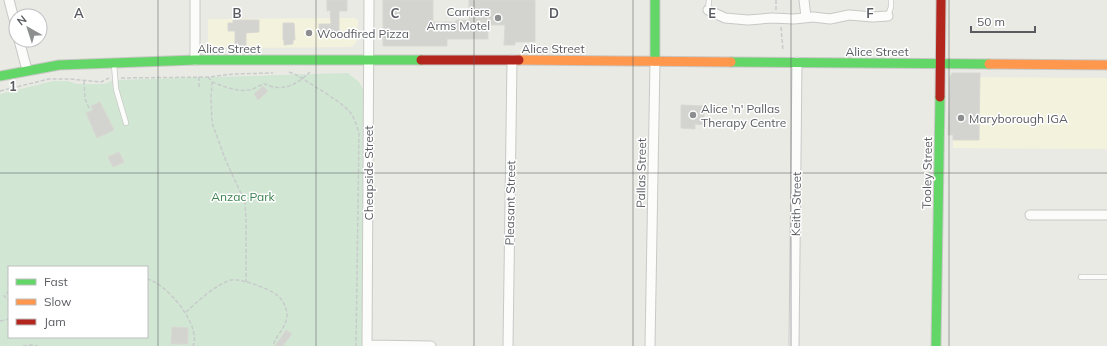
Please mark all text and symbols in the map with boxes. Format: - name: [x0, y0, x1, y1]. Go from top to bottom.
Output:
- place label: Carriers Arms Motel: [427, 4, 490, 33]
- text: A: [74, 5, 84, 21]
- text: B: [233, 5, 242, 21]
- text: C: [391, 5, 400, 21]
- text: D: [549, 5, 559, 21]
- text: E: [708, 5, 716, 21]
- text: F: [866, 5, 874, 21]
- north arrow: [8, 8, 48, 48]
- scale bar: [971, 8, 1035, 34]
- text: N: [14, 12, 29, 28]
- marker: Carriers Arms Motel: [493, 13, 503, 23]
- text: 50 m: [977, 14, 1005, 29]
- place label: Woodfired Pizza: [317, 26, 409, 41]
- marker: Woodfired Pizza: [304, 28, 314, 38]
- street label: Alice Street: [197, 41, 261, 56]
- street label: Alice Street: [521, 41, 585, 56]
- street label: Alice Street: [845, 44, 909, 59]
- text: 1: [9, 78, 17, 94]
- place label: Alice 'n' Pallas Therapy Centre: [701, 101, 786, 130]
- marker: Alice 'n' Pallas Therapy Centre: [688, 110, 698, 120]
- place label: Maryborough IGA: [969, 111, 1068, 126]
- marker: Maryborough IGA: [956, 113, 966, 123]
- street label: Cheapside Street: [361, 125, 376, 221]
- street label: Tooley Street: [919, 137, 935, 209]
- street label: Pallas Street: [633, 138, 649, 208]
- street label: Pleasant Street: [502, 160, 518, 246]
- street label: Keith Street: [788, 172, 804, 236]
- park label: Anzac Park: [211, 189, 276, 204]
- legend: [8, 266, 148, 338]
- text: Fast: [44, 274, 68, 289]
- text: Slow: [44, 294, 72, 309]
- text: Jam: [44, 314, 66, 329]

